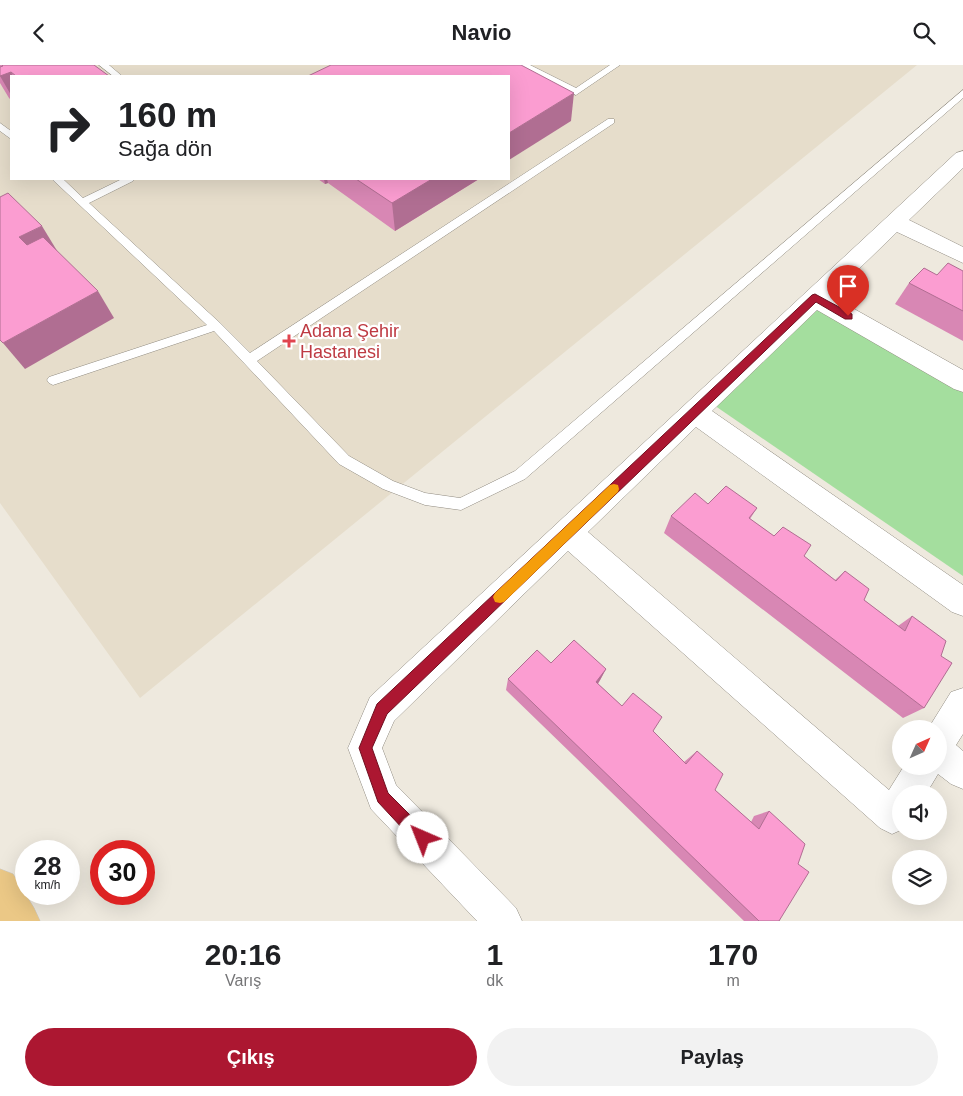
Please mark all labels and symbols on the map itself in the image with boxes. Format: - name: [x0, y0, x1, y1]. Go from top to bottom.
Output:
- pin: [827, 265, 869, 316]
- place label: Adana Şehir Hastanesi: [300, 321, 399, 362]
- marker: Adana Şehir Hastanesi: [282, 334, 296, 348]
- north arrow: [892, 720, 948, 775]
- position arrow: [396, 811, 448, 863]
- speed limit sign: 30: [90, 840, 155, 905]

